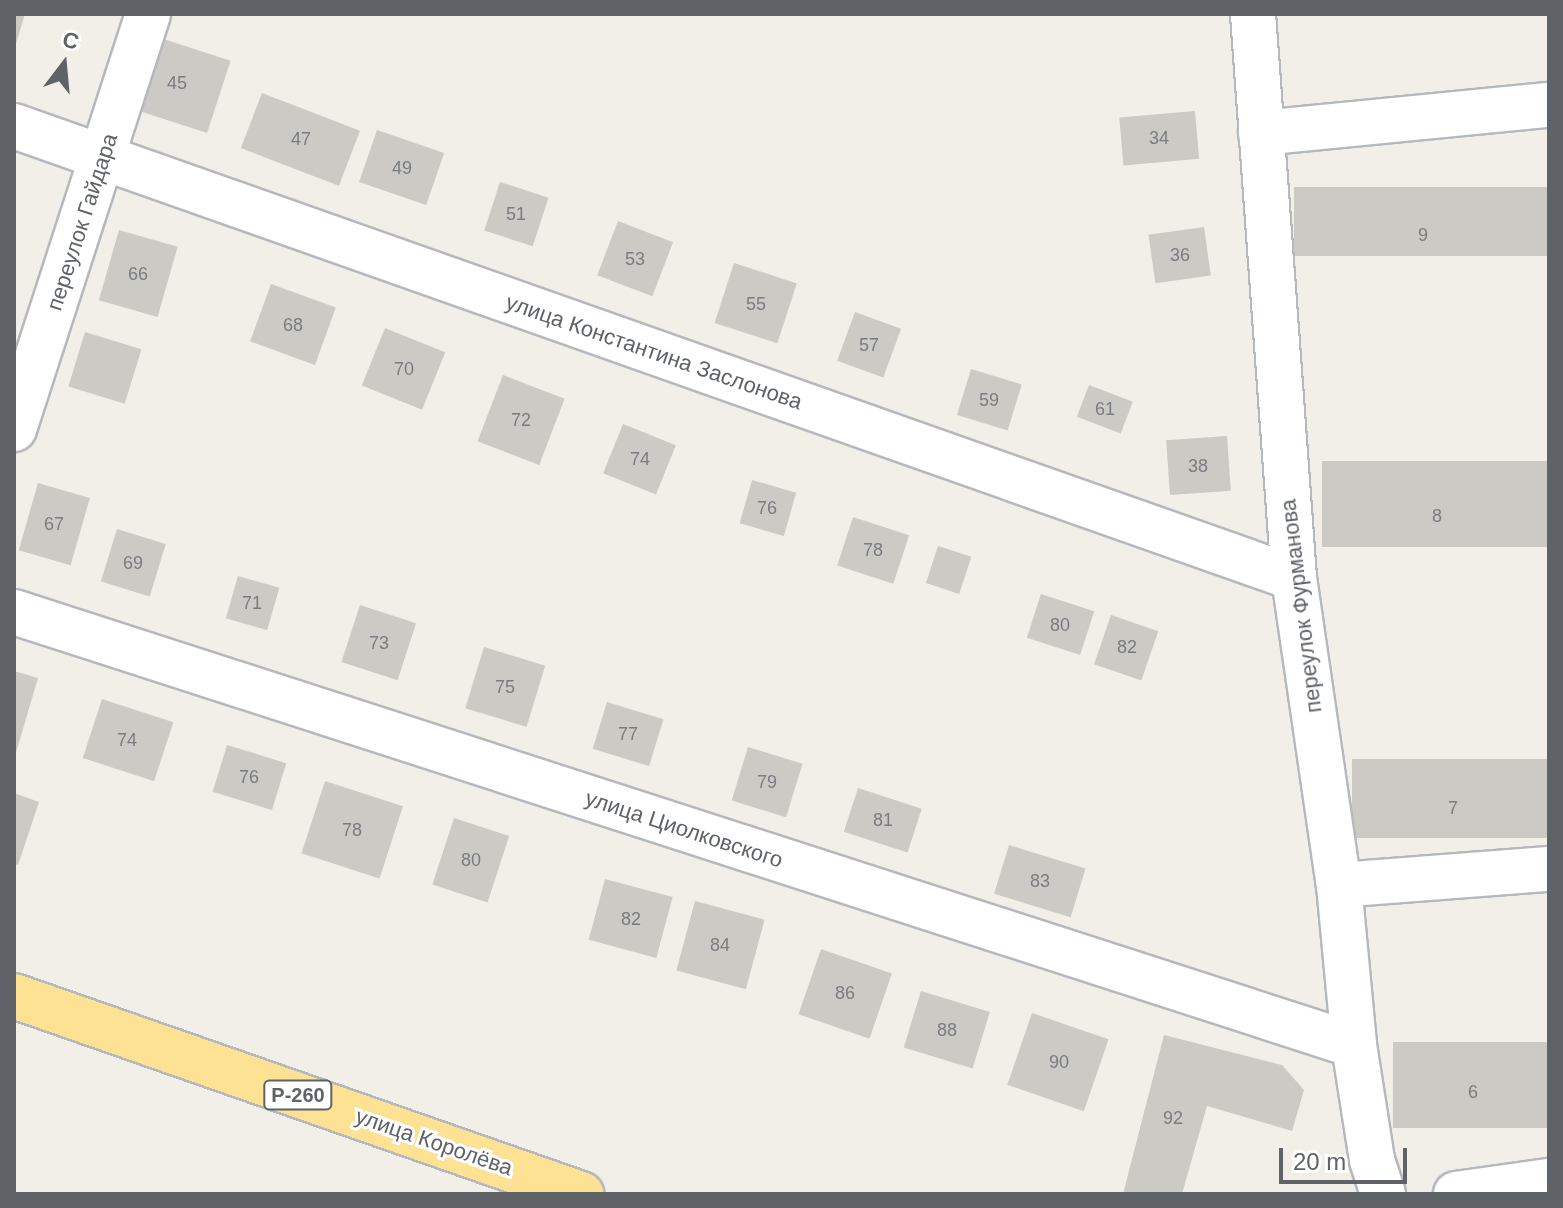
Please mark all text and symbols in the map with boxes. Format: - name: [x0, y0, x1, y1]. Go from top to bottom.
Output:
- north arrow: [24, 24, 104, 104]
- text: С: [60, 26, 82, 55]
- house number: 45: [167, 72, 187, 94]
- house number: 34: [1149, 127, 1169, 149]
- house number: 47: [291, 128, 311, 150]
- street label: переулок Гайдара: [41, 130, 123, 314]
- house number: 49: [392, 157, 412, 179]
- house number: 51: [506, 203, 526, 225]
- house number: 9: [1418, 224, 1428, 246]
- house number: 36: [1170, 244, 1190, 266]
- house number: 53: [625, 248, 645, 270]
- house number: 66: [128, 263, 148, 285]
- street label: улица Константина Заслонова: [502, 289, 806, 415]
- house number: 55: [746, 293, 766, 315]
- house number: 68: [283, 314, 303, 336]
- house number: 57: [859, 334, 879, 356]
- house number: 70: [394, 358, 414, 380]
- house number: 59: [979, 389, 999, 411]
- house number: 61: [1095, 398, 1115, 420]
- house number: 72: [511, 409, 531, 431]
- house number: 74: [630, 448, 650, 470]
- house number: 38: [1188, 455, 1208, 477]
- house number: 76: [757, 497, 777, 519]
- street label: переулок Фурманова: [1275, 498, 1327, 714]
- house number: 8: [1432, 505, 1442, 527]
- house number: 67: [44, 513, 64, 535]
- house number: 78: [863, 539, 883, 561]
- house number: 69: [123, 552, 143, 574]
- house number: 71: [242, 592, 262, 614]
- house number: 80: [1050, 614, 1070, 636]
- house number: 73: [369, 632, 389, 654]
- house number: 82: [1117, 636, 1137, 658]
- house number: 75: [495, 676, 515, 698]
- house number: 77: [618, 723, 638, 745]
- house number: 74: [117, 729, 137, 751]
- house number: 76: [239, 766, 259, 788]
- house number: 79: [757, 771, 777, 793]
- street label: улица Циолковского: [582, 785, 786, 873]
- house number: 7: [1448, 797, 1458, 819]
- house number: 81: [873, 809, 893, 831]
- house number: 78: [342, 819, 362, 841]
- house number: 80: [461, 849, 481, 871]
- house number: 83: [1030, 870, 1050, 892]
- house number: 82: [621, 908, 641, 930]
- house number: 84: [710, 934, 730, 956]
- house number: 86: [835, 982, 855, 1004]
- house number: 88: [937, 1019, 957, 1041]
- house number: 90: [1049, 1051, 1069, 1073]
- road number: Р-260: [262, 1079, 334, 1111]
- house number: 6: [1468, 1081, 1478, 1103]
- street label: улица Королёва: [352, 1103, 516, 1181]
- house number: 92: [1163, 1107, 1183, 1129]
- scale bar: [1283, 1132, 1411, 1182]
- text: 20 m: [1293, 1148, 1346, 1175]

